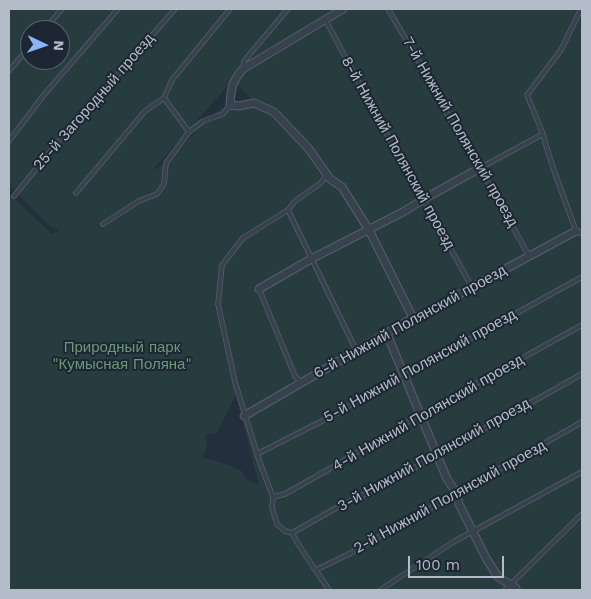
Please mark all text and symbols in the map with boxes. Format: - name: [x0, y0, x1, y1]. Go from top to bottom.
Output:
- north arrow: [20, 20, 70, 70]
- street label: 25-й Загородный проезд: [30, 30, 158, 174]
- street label: 7-й Нижний Полянский проезд: [398, 34, 522, 230]
- text: N: [51, 40, 67, 51]
- street label: 8-й Нижний Полянский проезд: [337, 53, 459, 253]
- street label: 6-й Нижний Полянский проезд: [310, 261, 510, 383]
- street label: 5-й Нижний Полянский проезд: [321, 305, 519, 427]
- park label: Природный парк "Кумысная Поляна": [53, 339, 191, 374]
- street label: 4-й Нижний Полянский проезд: [329, 351, 527, 475]
- street label: 3-й Нижний Полянский проезд: [335, 394, 533, 516]
- street label: 2-й Нижний Полянский проезд: [351, 437, 549, 557]
- scale bar: [411, 546, 507, 578]
- text: 100 m: [416, 556, 460, 574]

